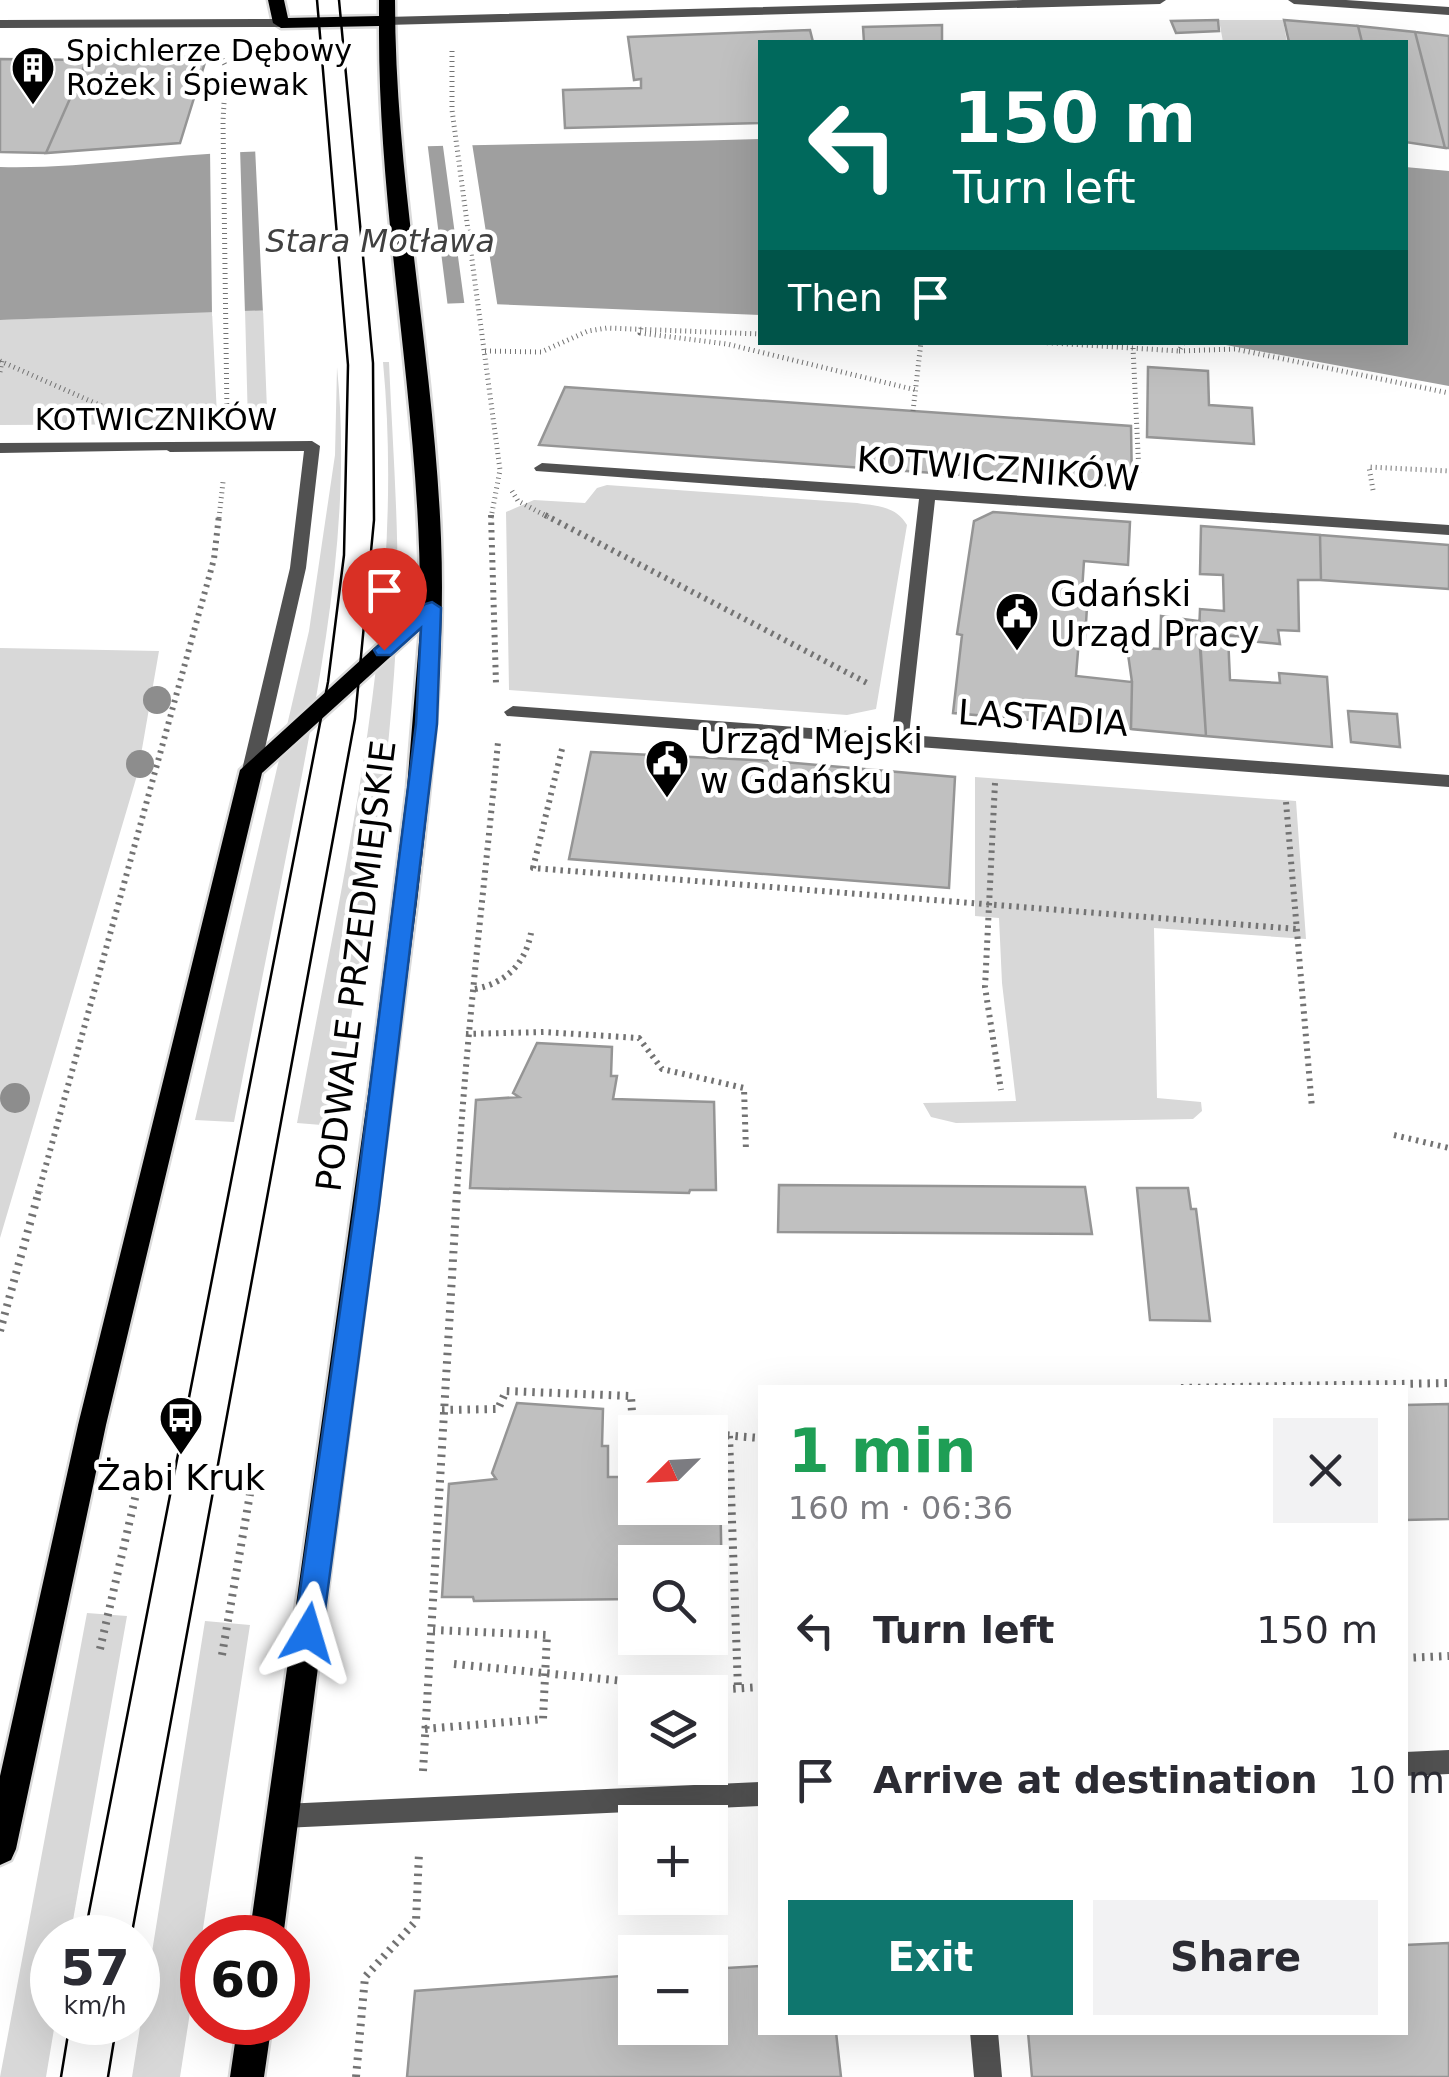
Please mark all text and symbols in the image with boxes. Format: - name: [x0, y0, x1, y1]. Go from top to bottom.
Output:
- place label: Spichlerze Dębowy Rożek i Śpiewak: [66, 33, 352, 102]
- building icon: Spichlerze Dębowy Rożek i Śpiewak: [10, 45, 56, 106]
- text: 150 m: [953, 77, 1196, 159]
- icon: left: [788, 80, 918, 210]
- text: Turn left: [953, 161, 1136, 214]
- water label: Stara Motława: [265, 222, 495, 260]
- icon: arrive: [903, 270, 958, 325]
- text: Then: [788, 276, 883, 320]
- street label: KOTWICZNIKÓW: [35, 401, 277, 437]
- street label: KOTWICZNIKÓW: [855, 438, 1141, 499]
- pin: [342, 548, 427, 651]
- icon: arrive: [357, 563, 412, 618]
- place label: Gdański Urząd Pracy: [1050, 574, 1259, 654]
- public building icon: Gdański Urząd Pracy: [994, 591, 1040, 652]
- street label: LASTADIA: [957, 692, 1129, 744]
- place label: Urząd Mejski w Gdańsku: [700, 721, 923, 801]
- street label: PODWALE PRZEDMIEJSKIE: [308, 738, 404, 1194]
- public building icon: Urząd Mejski w Gdańsku: [644, 738, 690, 799]
- bus stop icon: Żabi Kruk: [158, 1395, 204, 1456]
- north arrow: [618, 1415, 728, 1525]
- map controls: [618, 1415, 728, 2045]
- text: 1 min: [788, 1416, 976, 1486]
- button: close: [1273, 1418, 1378, 1523]
- place label: Żabi Kruk: [97, 1457, 266, 1498]
- text: 160 m · 06:36: [788, 1489, 1013, 1527]
- button: search: [618, 1545, 728, 1655]
- position arrow: [256, 1581, 360, 1685]
- icon: left: [788, 1603, 843, 1658]
- text: Turn left: [873, 1608, 1054, 1652]
- text: 150 m: [1256, 1608, 1378, 1652]
- button: layers: [618, 1675, 728, 1785]
- icon: arrive: [788, 1753, 843, 1808]
- text: Arrive at destination: [873, 1758, 1318, 1802]
- text: 10 m: [1348, 1758, 1445, 1802]
- button: +: [618, 1805, 728, 1915]
- button: Exit: [788, 1900, 1073, 2015]
- button: Share: [1093, 1900, 1378, 2015]
- speed limit sign: 60: [180, 1915, 310, 2045]
- button: −: [618, 1935, 728, 2045]
- text: 57: [60, 1939, 130, 1997]
- text: km/h: [63, 1991, 127, 2020]

